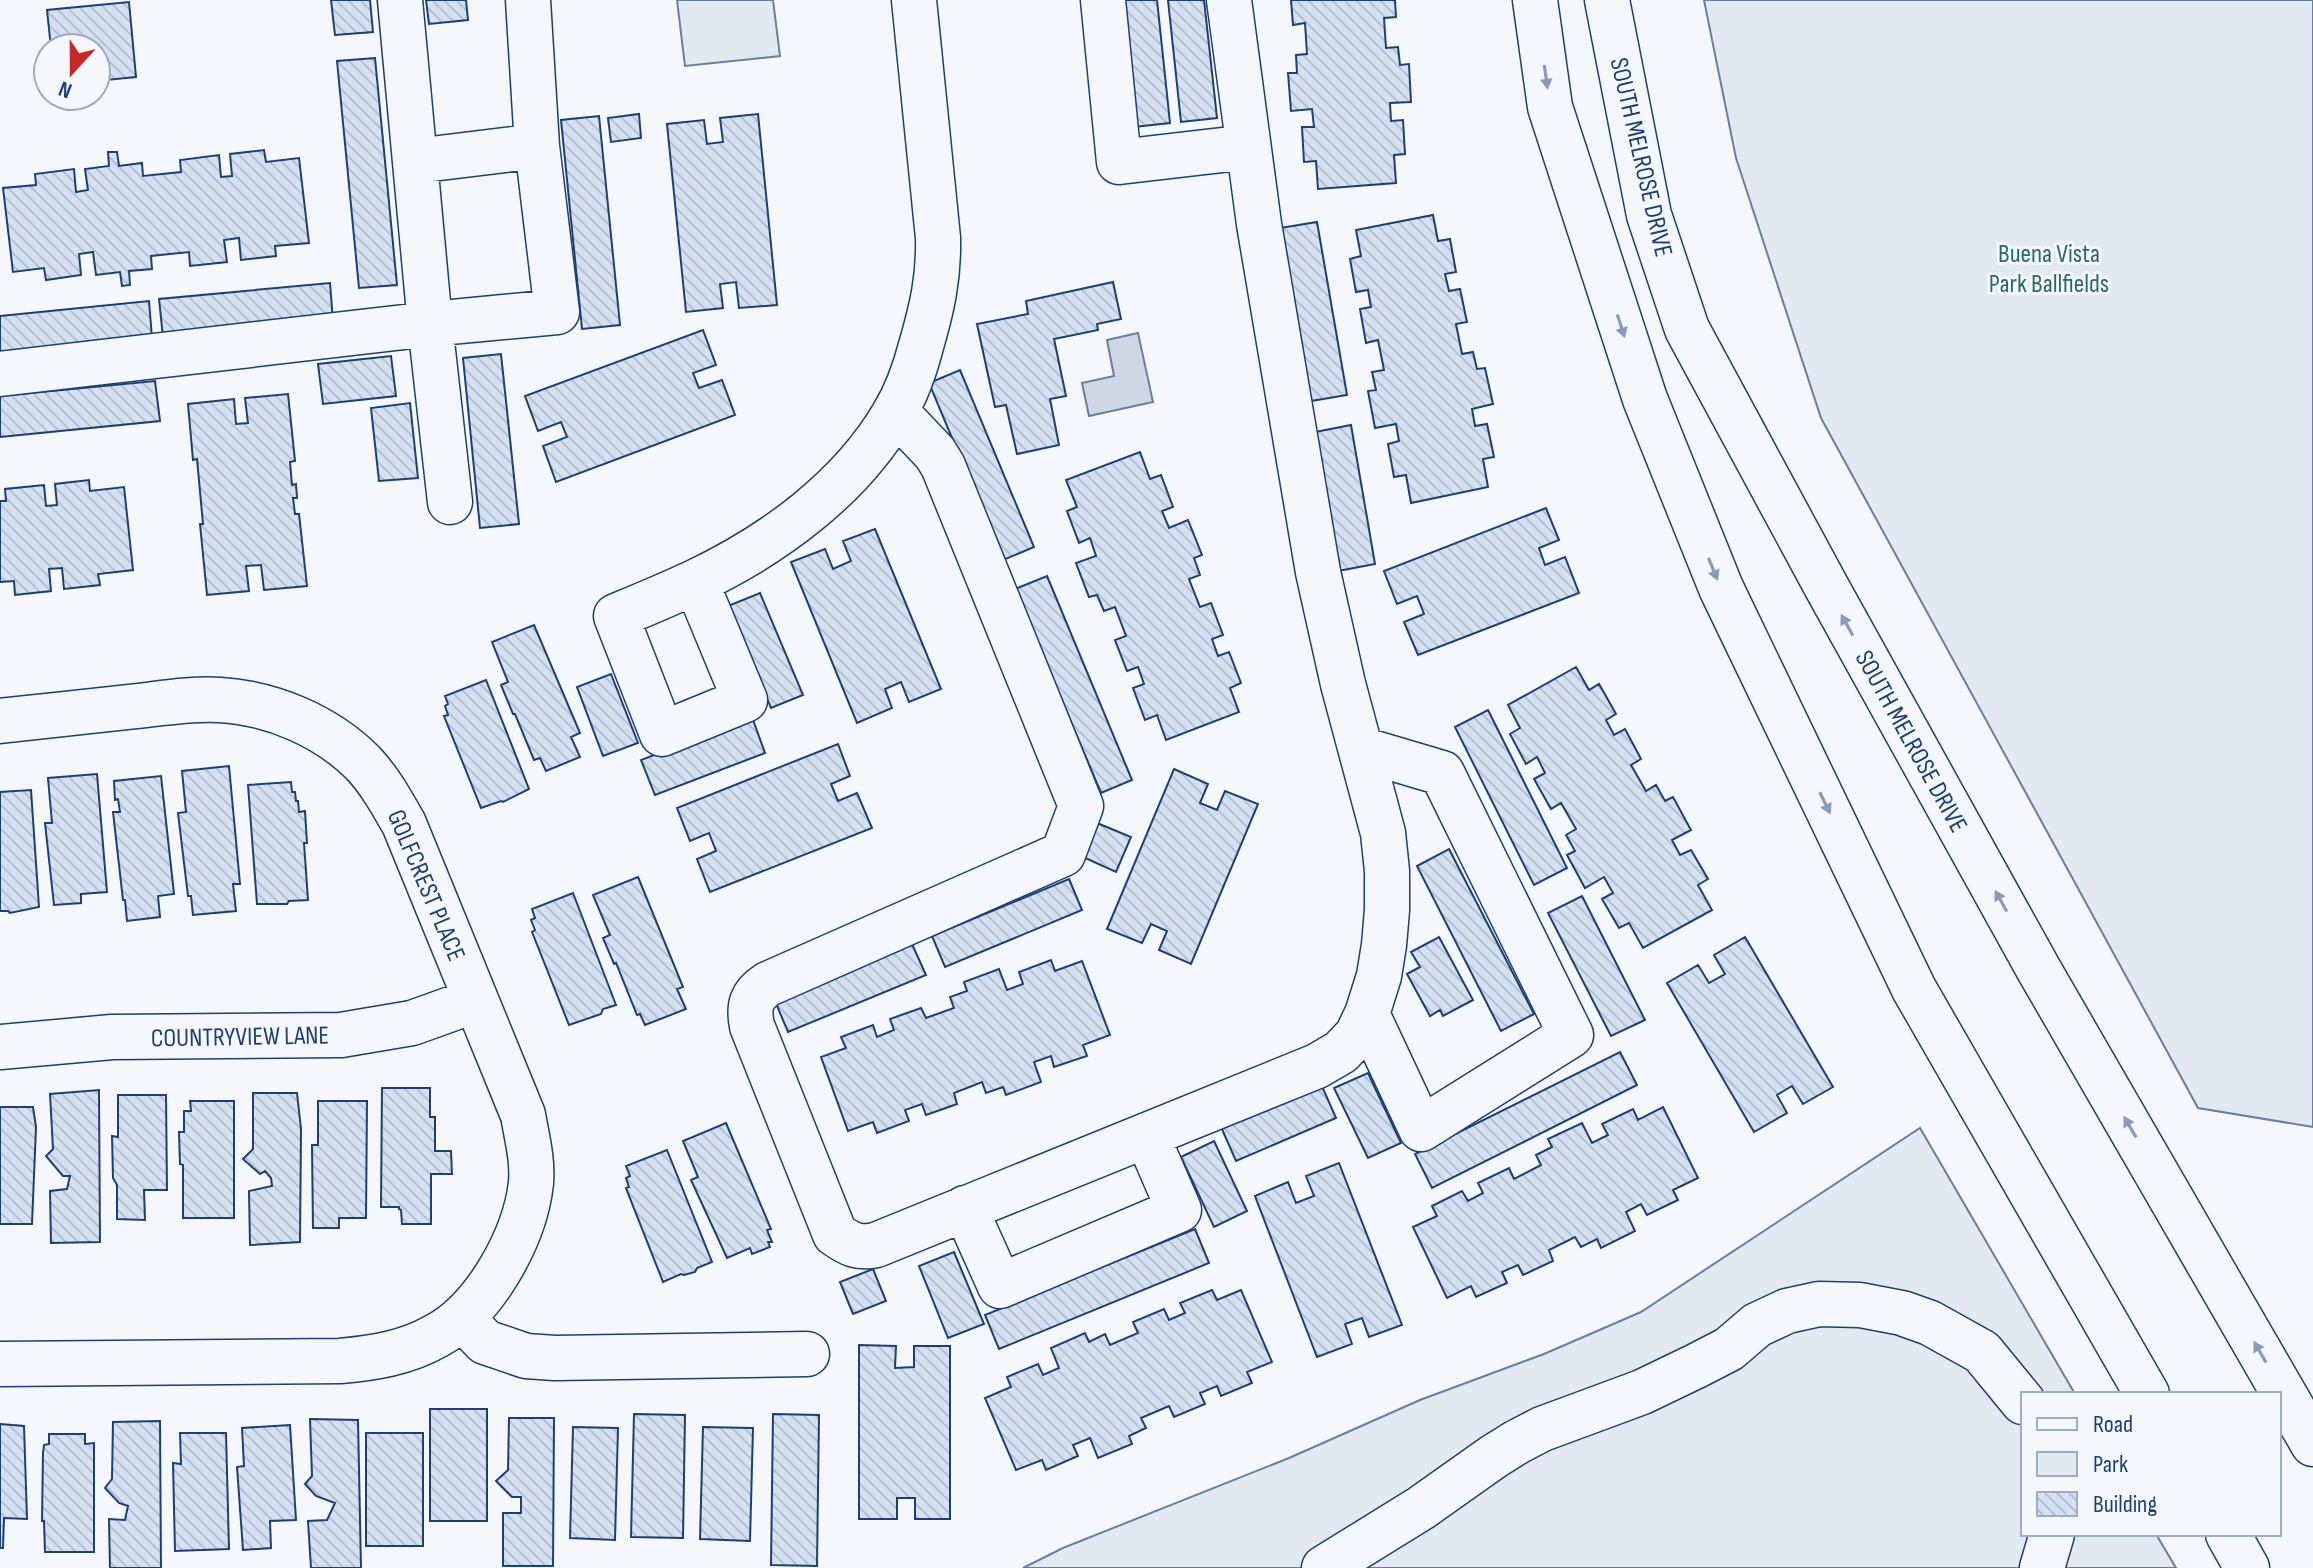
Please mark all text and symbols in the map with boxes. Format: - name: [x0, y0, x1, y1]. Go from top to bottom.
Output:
- north arrow: [32, 32, 112, 112]
- street label: SOUTH MELROSE DRIVE: [1603, 55, 1679, 260]
- one-way arrow: [1540, 65, 1553, 90]
- text: N: [55, 75, 76, 104]
- park label: Buena Vista Park Ballfields: [1989, 239, 2109, 300]
- one-way arrow: [1616, 314, 1628, 338]
- one-way arrow: [1707, 557, 1720, 581]
- one-way arrow: [1840, 614, 1854, 636]
- street label: SOUTH MELROSE DRIVE: [1848, 645, 1974, 838]
- one-way arrow: [1818, 792, 1832, 815]
- street label: GOLFCREST PLACE: [380, 805, 471, 966]
- one-way arrow: [1994, 890, 2008, 912]
- street label: COUNTRYVIEW LANE: [151, 1020, 329, 1055]
- one-way arrow: [2123, 1116, 2137, 1138]
- one-way arrow: [2253, 1341, 2267, 1363]
- legend: [2021, 1392, 2281, 1536]
- text: Road: [2093, 1410, 2133, 1439]
- text: Park: [2093, 1450, 2128, 1479]
- text: Building: [2093, 1490, 2157, 1519]

